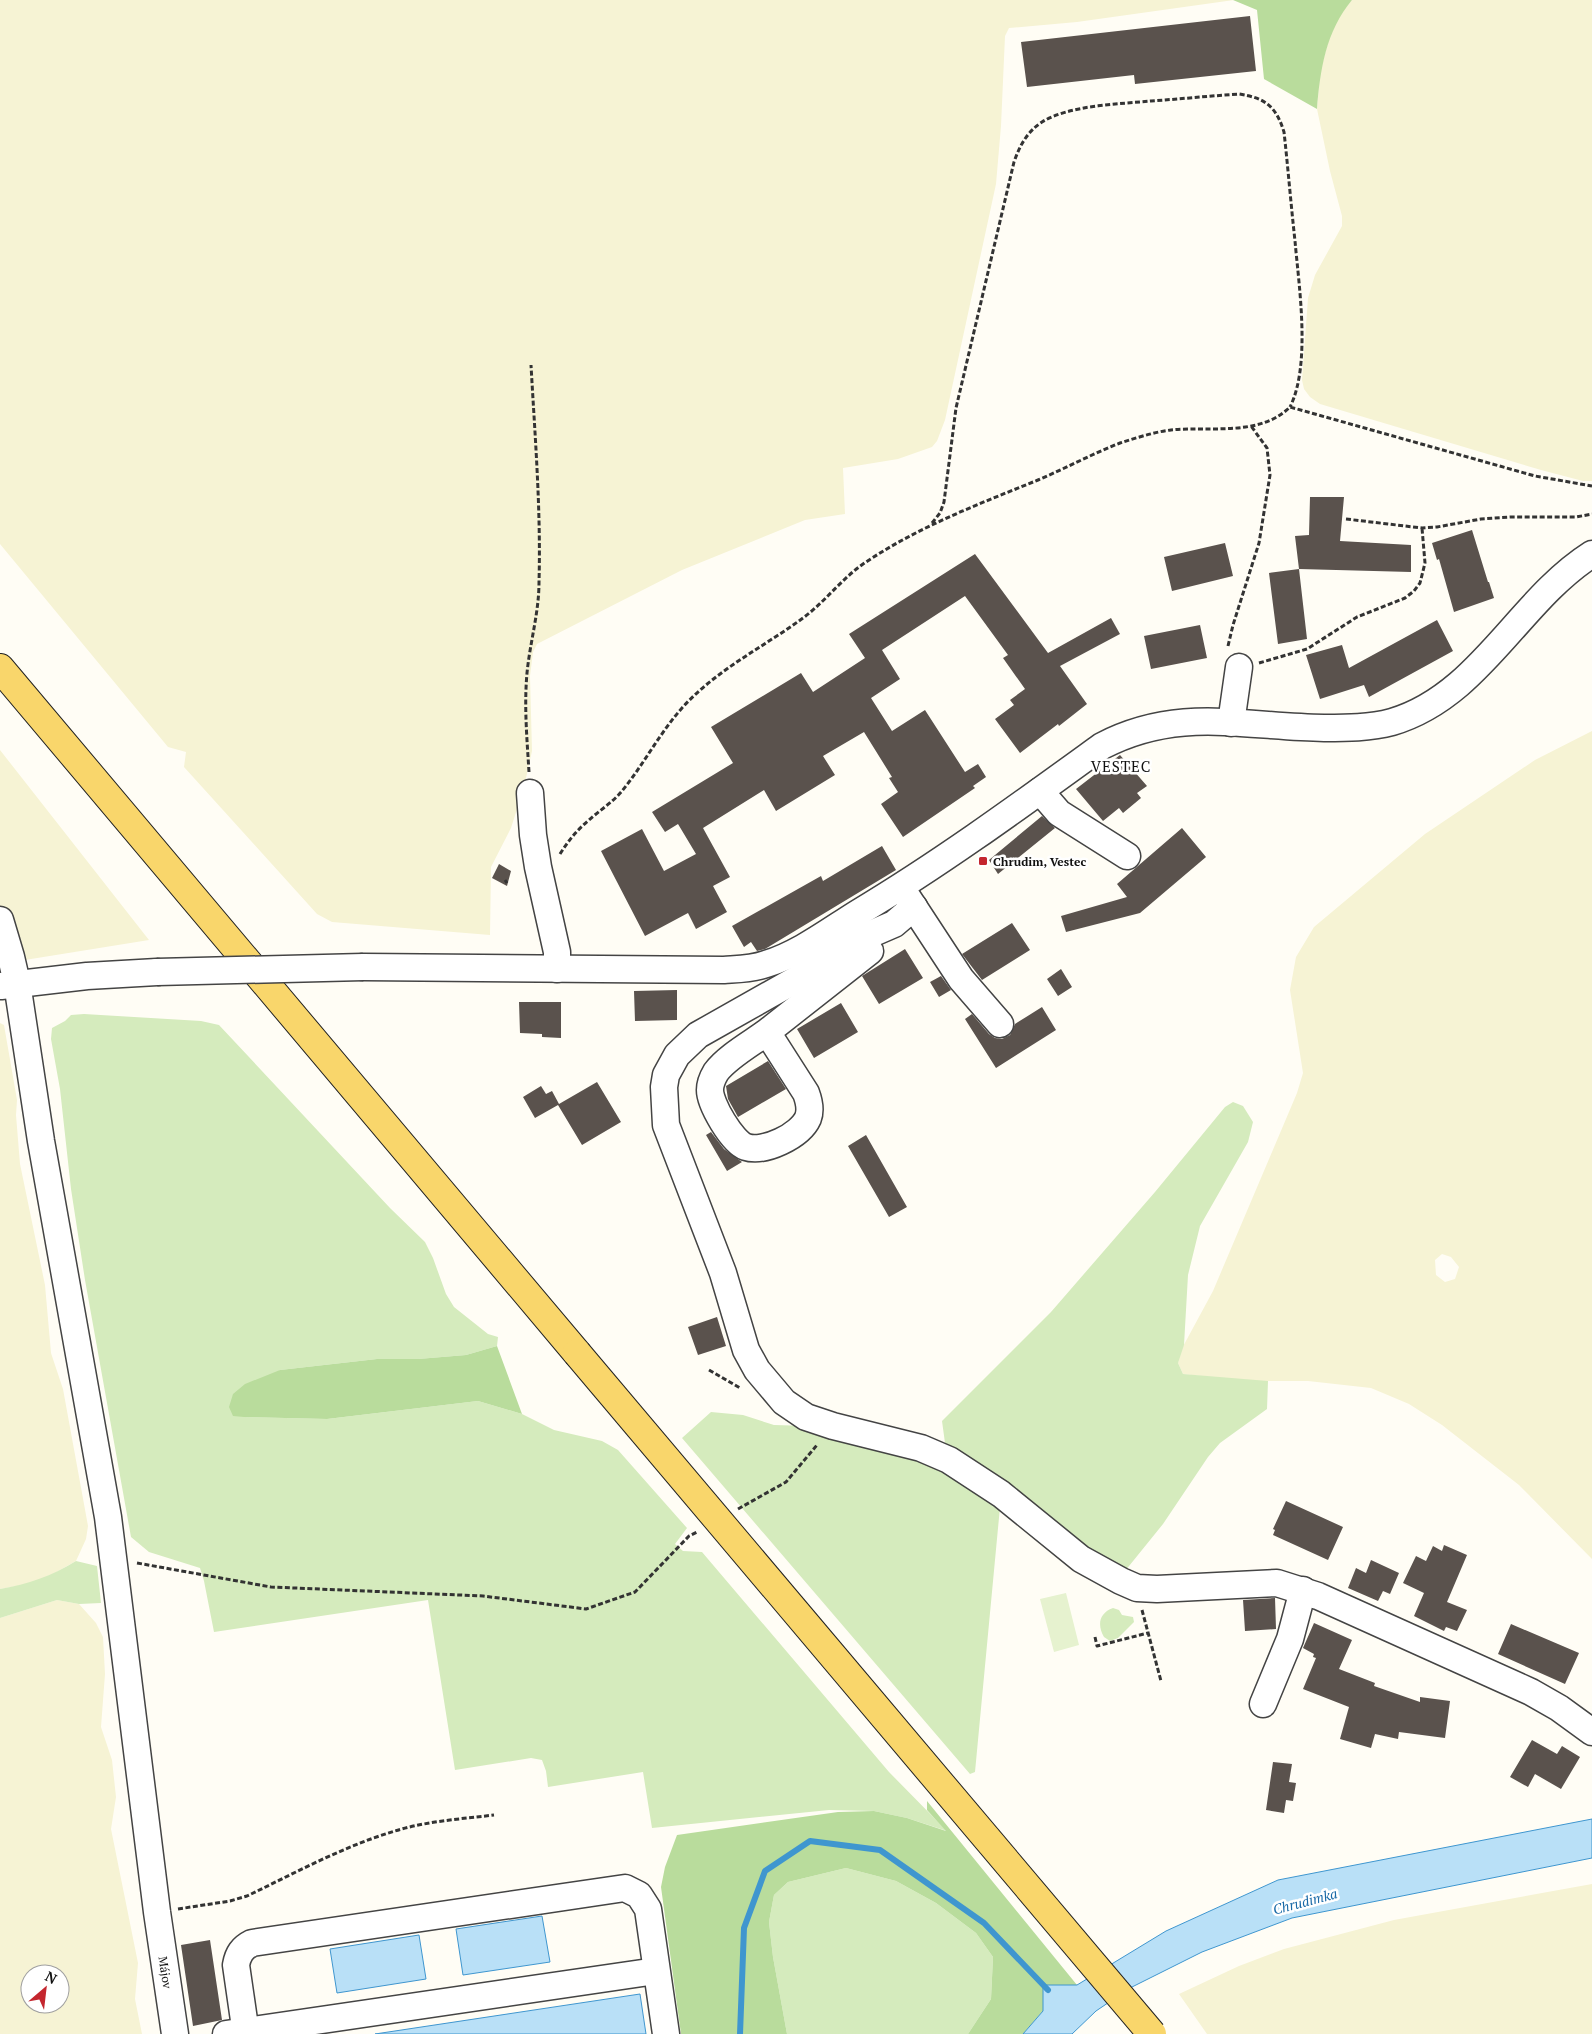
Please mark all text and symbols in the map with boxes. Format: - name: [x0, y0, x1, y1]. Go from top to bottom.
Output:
- district label: VESTEC: [1091, 756, 1151, 776]
- place label: Chrudim, Vestec: [993, 854, 1086, 869]
- marker: Chrudim, Vestec: [977, 855, 989, 867]
- water label: Chrudimka: [1271, 1883, 1339, 1919]
- street label: Májov: [156, 1955, 176, 1990]
- north arrow: [20, 1964, 70, 2014]
- text: N: [42, 1966, 61, 1988]

